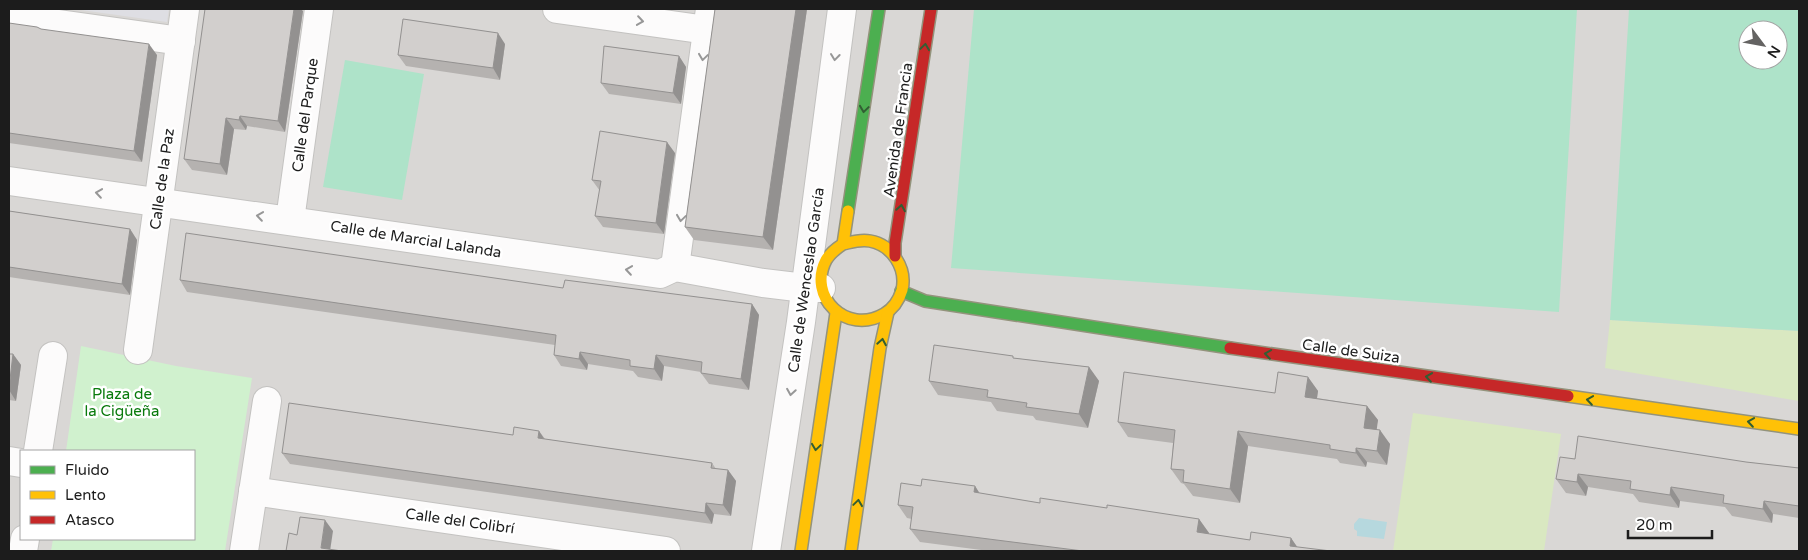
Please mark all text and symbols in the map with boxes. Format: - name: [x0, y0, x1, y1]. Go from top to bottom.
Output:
- one-way arrow: [636, 15, 645, 25]
- north arrow: [1738, 20, 1788, 70]
- text: N: [1763, 42, 1784, 61]
- one-way arrow: [919, 43, 930, 51]
- one-way arrow: [698, 53, 709, 61]
- one-way arrow: [831, 53, 841, 61]
- street label: Calle del Parque: [288, 57, 322, 173]
- street label: Avenida de Francia: [880, 62, 916, 198]
- one-way arrow: [859, 105, 870, 113]
- street label: Calle de la Paz: [146, 127, 178, 231]
- street label: Calle de Wenceslao García: [784, 186, 828, 374]
- one-way arrow: [95, 189, 103, 199]
- one-way arrow: [896, 203, 906, 212]
- one-way arrow: [256, 211, 264, 222]
- one-way arrow: [676, 214, 687, 222]
- street label: Calle de Marcial Lalanda: [329, 217, 503, 261]
- one-way arrow: [624, 265, 632, 276]
- street label: Calle de Suiza: [1301, 335, 1401, 367]
- one-way arrow: [876, 338, 886, 347]
- one-way arrow: [1264, 349, 1272, 360]
- one-way arrow: [1425, 372, 1433, 383]
- park label: Plaza de la Cigüeña: [85, 385, 159, 420]
- one-way arrow: [786, 387, 796, 396]
- one-way arrow: [1586, 395, 1594, 405]
- one-way arrow: [1747, 418, 1755, 428]
- one-way arrow: [811, 444, 822, 452]
- legend: [20, 450, 195, 540]
- text: Fluido: [65, 461, 109, 479]
- text: Lento: [65, 486, 106, 504]
- one-way arrow: [852, 499, 863, 507]
- street label: Calle del Colibrí: [404, 504, 516, 538]
- scale bar: [1628, 508, 1712, 540]
- text: Atasco: [65, 511, 114, 529]
- text: 20 m: [1636, 516, 1673, 534]

